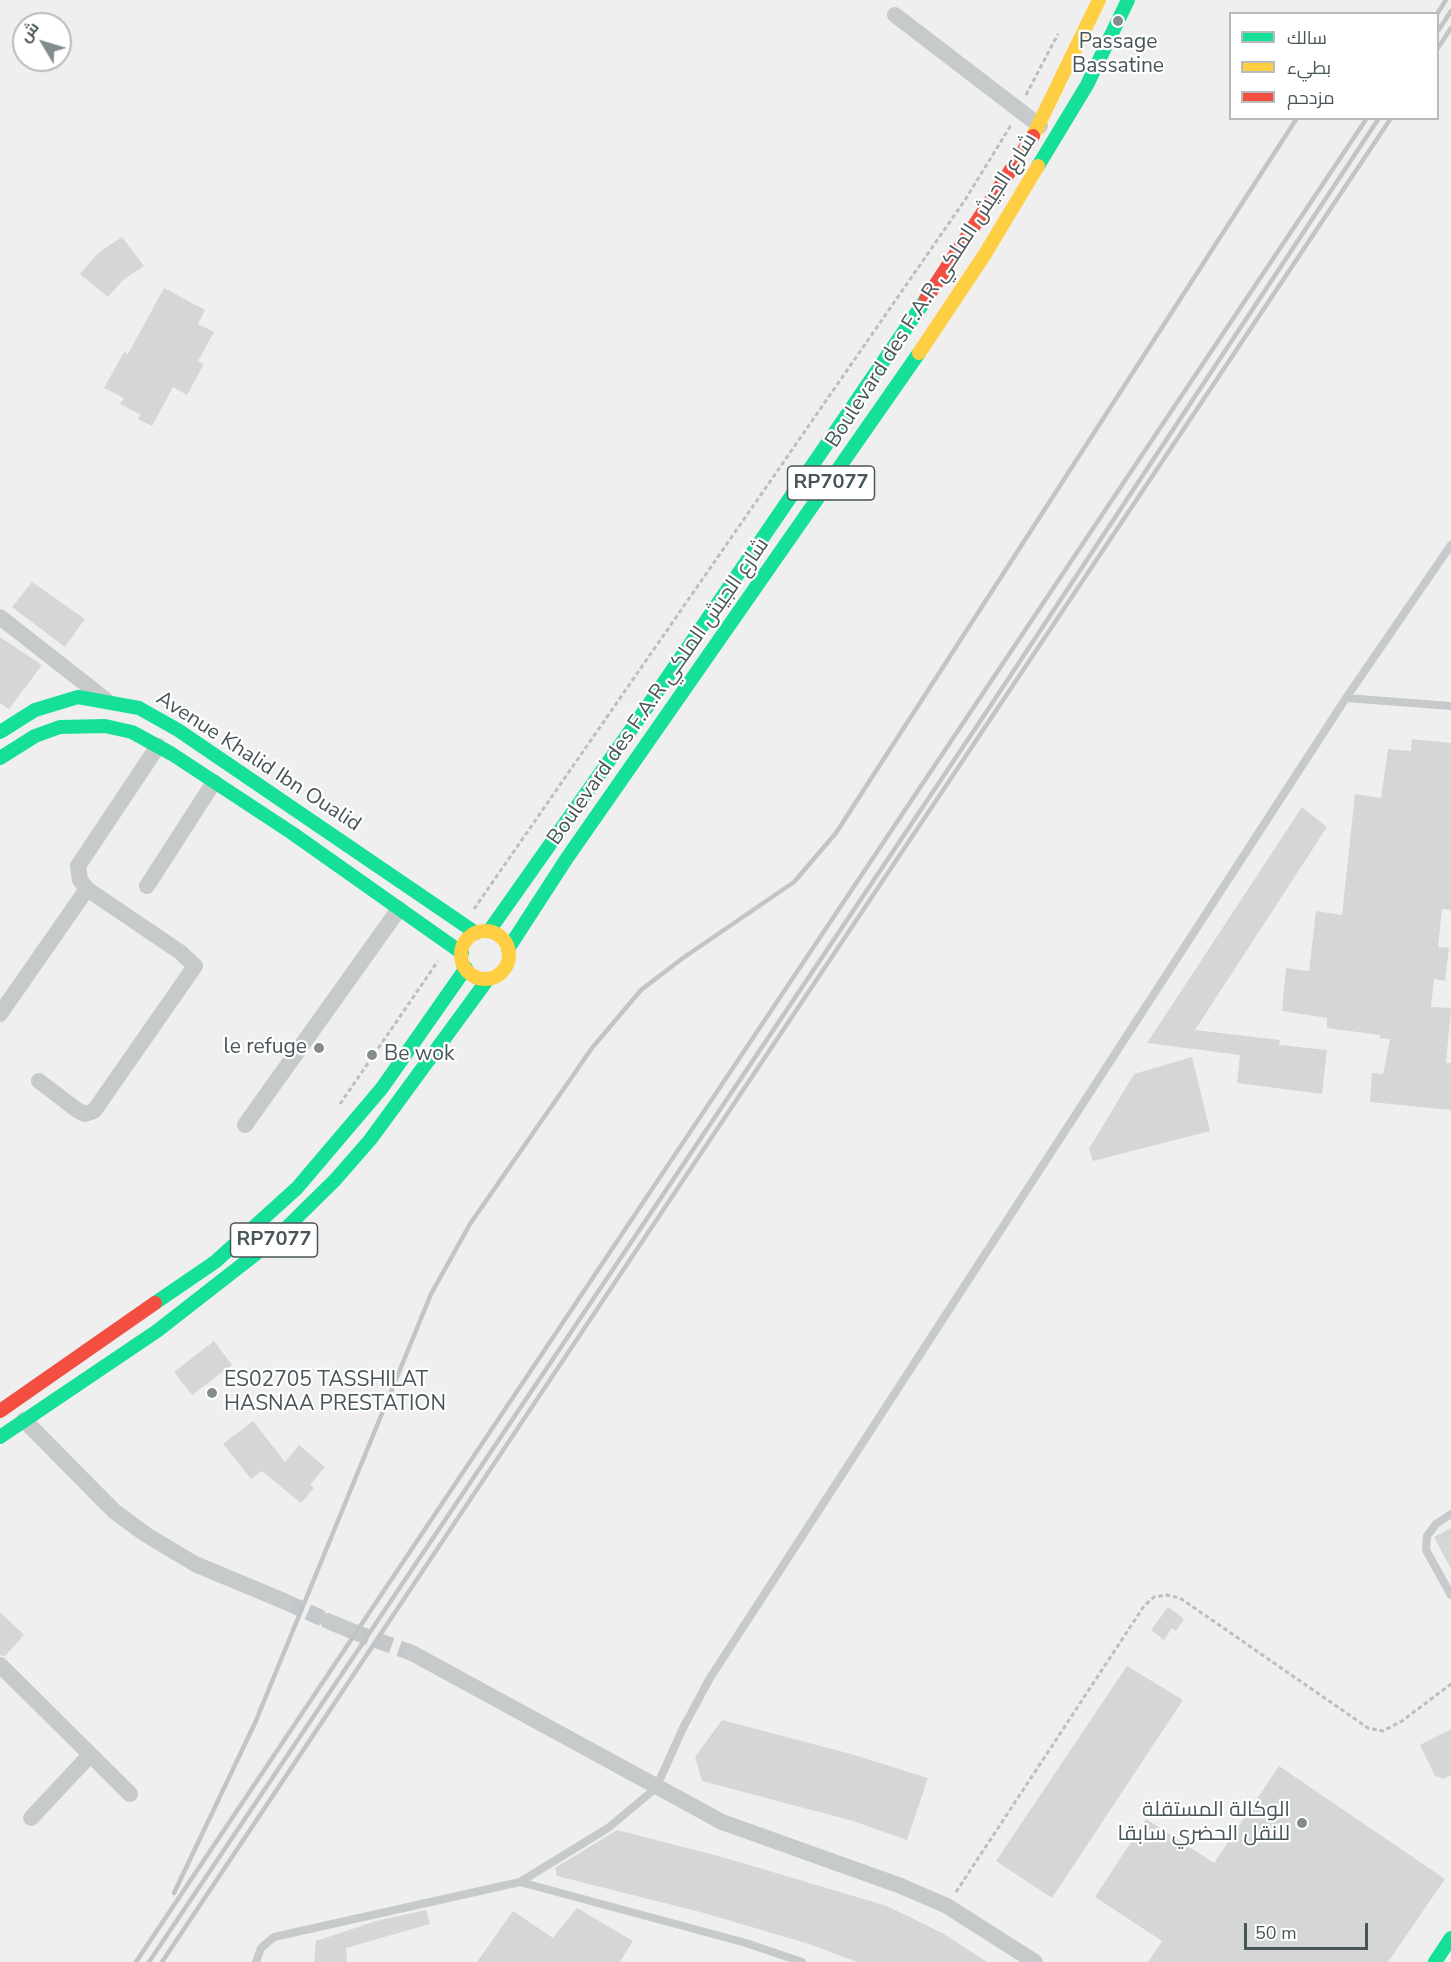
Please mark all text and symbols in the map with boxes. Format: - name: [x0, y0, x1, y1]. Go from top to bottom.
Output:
- north arrow: [12, 12, 72, 72]
- legend: [1229, 12, 1439, 120]
- marker: Passage Bassatine: [1111, 14, 1125, 28]
- text: ش: [14, 17, 44, 47]
- text: سالك: [1287, 26, 1327, 50]
- place label: Passage Bassatine: [1072, 30, 1164, 80]
- text: بطيء: [1287, 56, 1331, 80]
- text: مزدحم: [1287, 86, 1335, 110]
- street label: Boulevard des F.A.R شارع الجيش الملكي: [821, 129, 1043, 453]
- road number: RP7077: [788, 466, 874, 500]
- street label: Boulevard des F.A.R شارع الجيش الملكي: [543, 534, 775, 850]
- street label: Avenue Khalid Ibn Oualid: [151, 686, 365, 838]
- place label: le refuge: [224, 1035, 307, 1061]
- marker: le refuge: [312, 1041, 326, 1055]
- place label: Be wok: [384, 1042, 454, 1068]
- marker: Be wok: [365, 1048, 379, 1062]
- road number: RP7077: [230, 1223, 318, 1257]
- place label: ES02705 TASSHILAT HASNAA PRESTATION: [224, 1368, 446, 1418]
- marker: ES02705 TASSHILAT HASNAA PRESTATION: [205, 1386, 219, 1400]
- place label: الوكالة المستقلة للنقل الحضري سابقا: [1118, 1798, 1290, 1848]
- marker: الوكالة المستقلة للنقل الحضري سابقا: [1295, 1816, 1309, 1830]
- scale bar: [1247, 1911, 1372, 1949]
- text: 50 m: [1255, 1921, 1297, 1945]

